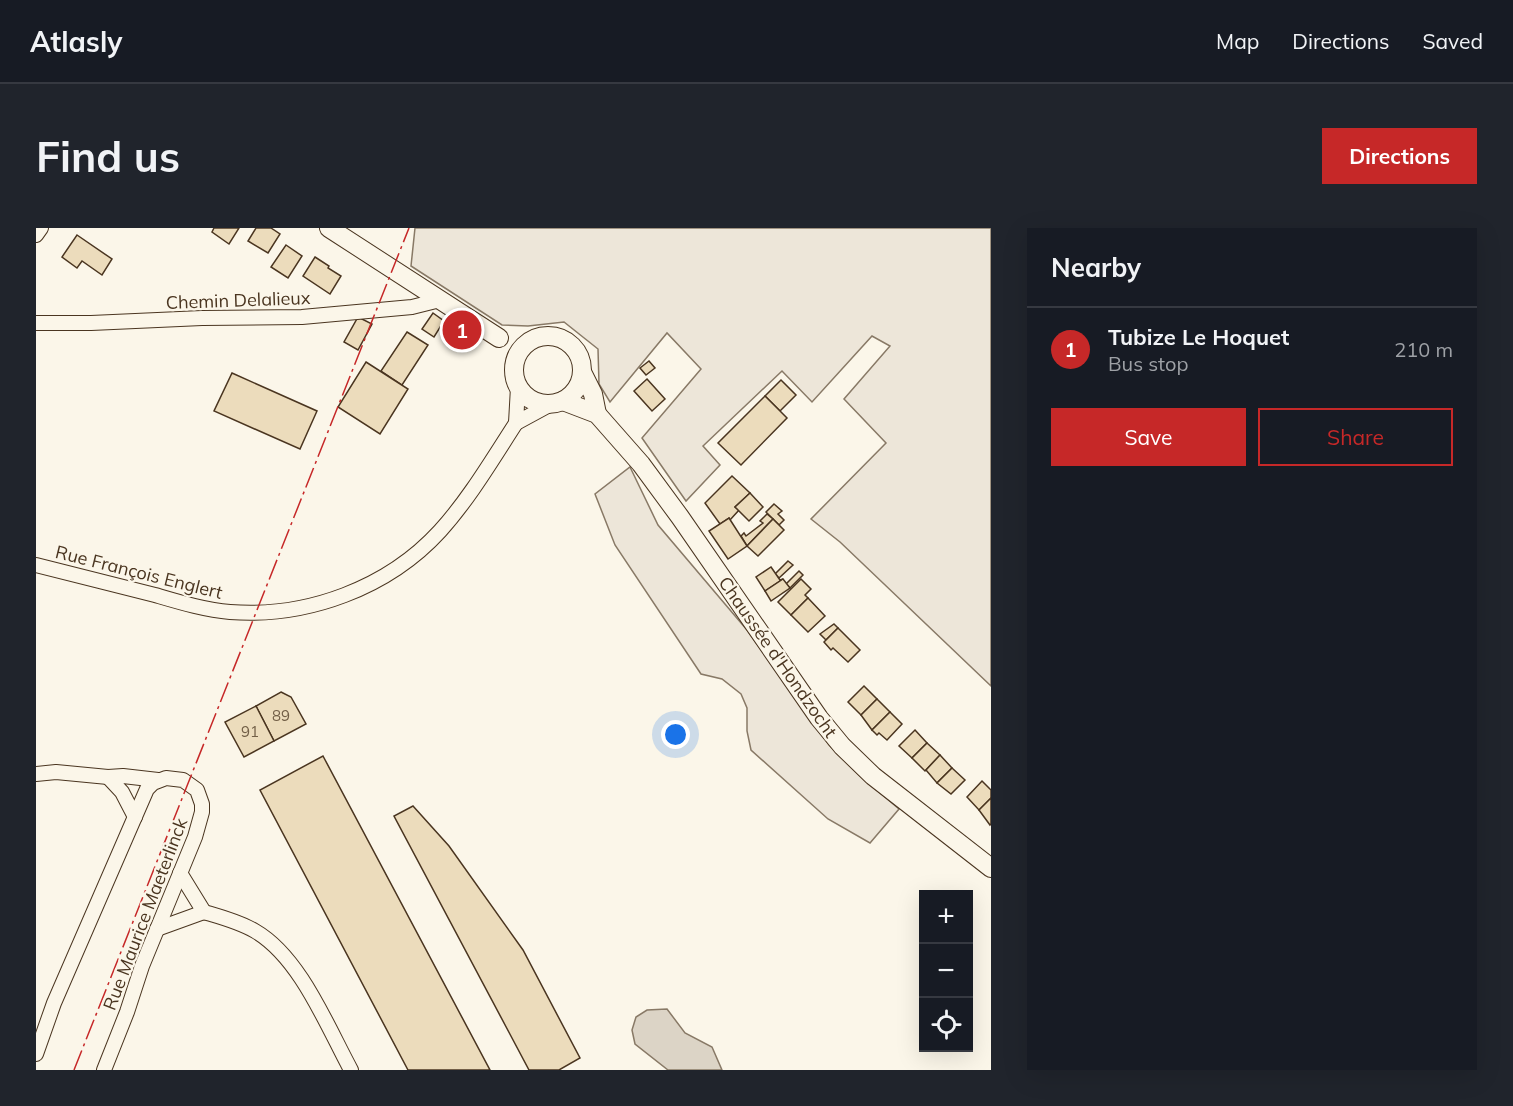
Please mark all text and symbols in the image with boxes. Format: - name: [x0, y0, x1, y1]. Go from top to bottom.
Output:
- text: Atlasly: [30, 24, 122, 59]
- text: Map: [1216, 28, 1259, 54]
- text: Directions: [1292, 28, 1389, 54]
- text: Saved: [1422, 28, 1483, 54]
- button: Directions: [1322, 128, 1477, 184]
- text: Find us: [36, 130, 180, 183]
- text: Nearby: [1051, 251, 1141, 284]
- street label: Chemin Delalieux: [165, 286, 311, 314]
- pin: 1: [442, 308, 482, 352]
- text: Tubize Le Hoquet: [1108, 323, 1289, 351]
- text: 1: [1065, 337, 1077, 362]
- text: 210 m: [1394, 337, 1453, 362]
- text: Bus stop: [1108, 351, 1188, 376]
- button: Save: [1051, 408, 1246, 466]
- button: Share: [1258, 408, 1453, 466]
- street label: Rue François Englert: [53, 540, 225, 604]
- street label: Chaussée d'Hondzocht: [714, 572, 842, 742]
- house number: 89: [272, 706, 290, 725]
- your location: [661, 720, 690, 749]
- house number: 91: [241, 722, 259, 741]
- street label: Rue Maurice Maeterlinck: [98, 814, 193, 1013]
- map controls: [919, 890, 973, 1052]
- button: +: [919, 890, 973, 944]
- button: −: [919, 944, 973, 998]
- button: locate: [919, 998, 973, 1052]

